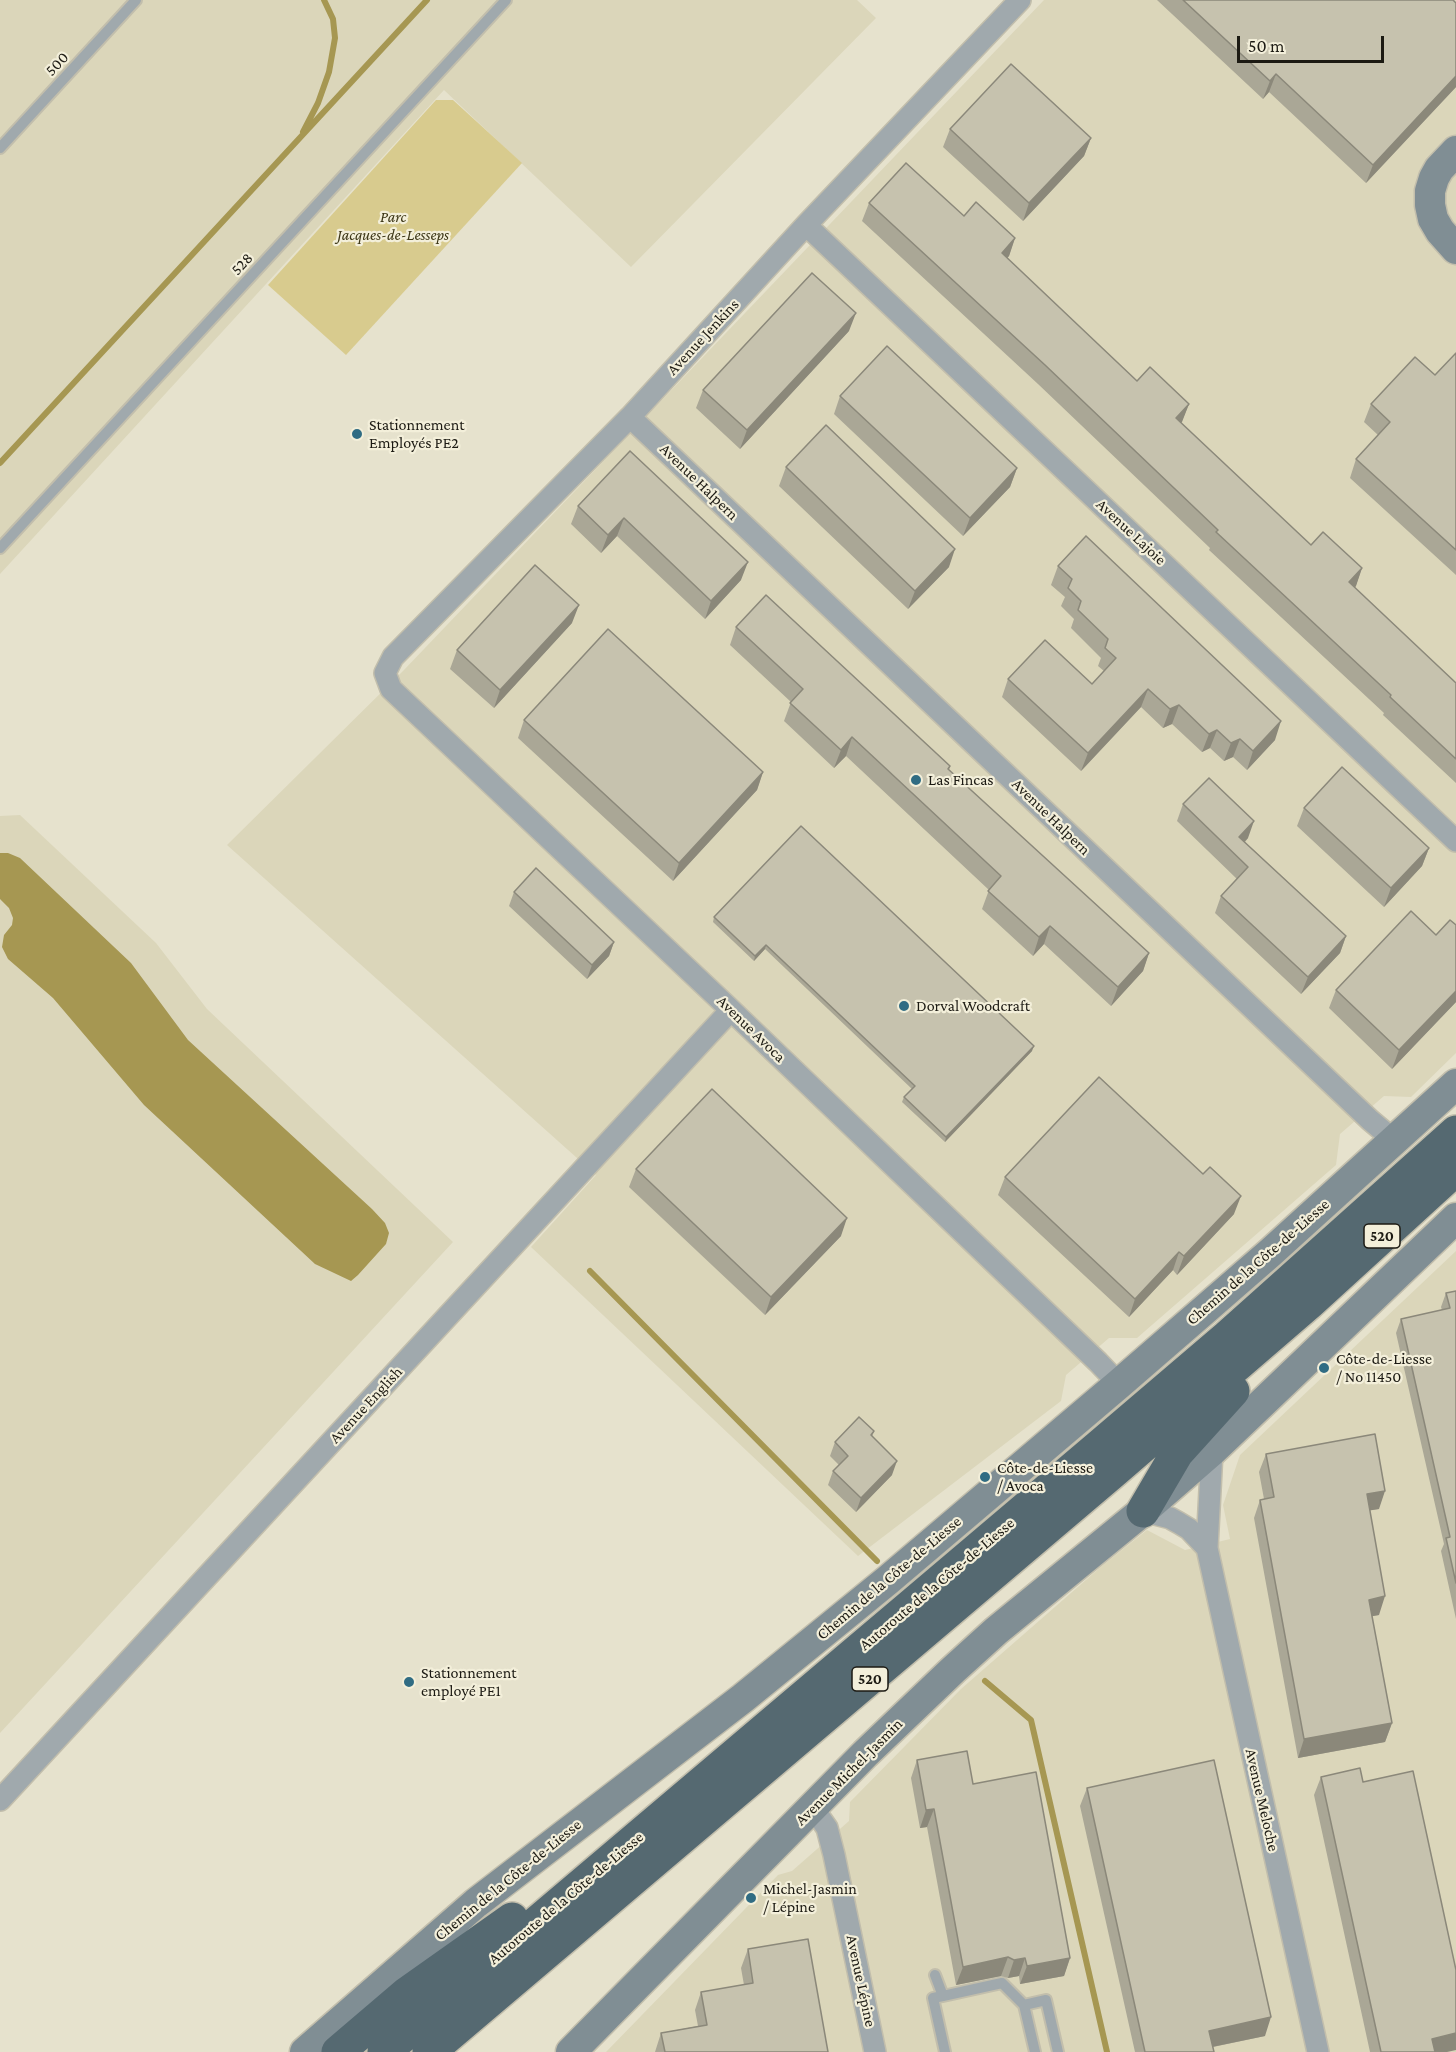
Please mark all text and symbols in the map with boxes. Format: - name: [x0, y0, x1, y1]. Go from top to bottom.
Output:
- scale bar: [1240, 24, 1387, 62]
- text: 50 m: [1248, 36, 1285, 56]
- street label: 500: [41, 48, 73, 80]
- park label: Parc Jacques-de-Lesseps: [337, 207, 449, 245]
- street label: 528: [227, 249, 257, 279]
- street label: Avenue Jenkins: [663, 295, 743, 379]
- place label: Stationnement Employés PE2: [369, 415, 465, 453]
- marker: Stationnement Employés PE2: [350, 427, 364, 441]
- street label: Avenue Halpern: [656, 440, 742, 524]
- street label: Avenue Lajoie: [1092, 495, 1170, 569]
- place label: Las Fincas: [928, 770, 994, 790]
- marker: Las Fincas: [909, 773, 923, 787]
- street label: Avenue Halpern: [1008, 775, 1094, 859]
- street label: Avenue Avoca: [713, 991, 789, 1067]
- place label: Dorval Woodcraft: [916, 996, 1030, 1016]
- marker: Dorval Woodcraft: [897, 999, 911, 1013]
- street label: Chemin de la Côte-de-Liesse: [1183, 1195, 1333, 1329]
- road number: 520: [1364, 1224, 1400, 1248]
- place label: Côte-de-Liesse / No 11450: [1336, 1349, 1432, 1387]
- marker: Côte-de-Liesse / No 11450: [1317, 1361, 1331, 1375]
- street label: Avenue English: [325, 1362, 407, 1448]
- place label: Côte-de-Liesse / Avoca: [997, 1458, 1093, 1496]
- marker: Côte-de-Liesse / Avoca: [978, 1470, 992, 1484]
- street label: Chemin de la Côte-de-Liesse: [813, 1512, 965, 1644]
- street label: Autoroute de la Côte-de-Liesse: [856, 1513, 1018, 1655]
- place label: Stationnement employé PE1: [421, 1663, 517, 1701]
- road number: 520: [852, 1667, 888, 1691]
- marker: Stationnement employé PE1: [402, 1675, 416, 1689]
- street label: Avenue Michel-Jasmin: [791, 1714, 907, 1830]
- street label: Avenue Meloche: [1241, 1747, 1283, 1853]
- street label: Chemin de la Côte-de-Liesse: [431, 1815, 585, 1945]
- street label: Autoroute de la Côte-de-Liesse: [485, 1827, 647, 1969]
- place label: Michel-Jasmin / Lépine: [763, 1879, 857, 1917]
- marker: Michel-Jasmin / Lépine: [744, 1891, 758, 1905]
- street label: Avenue Lépine: [842, 1933, 880, 2029]

